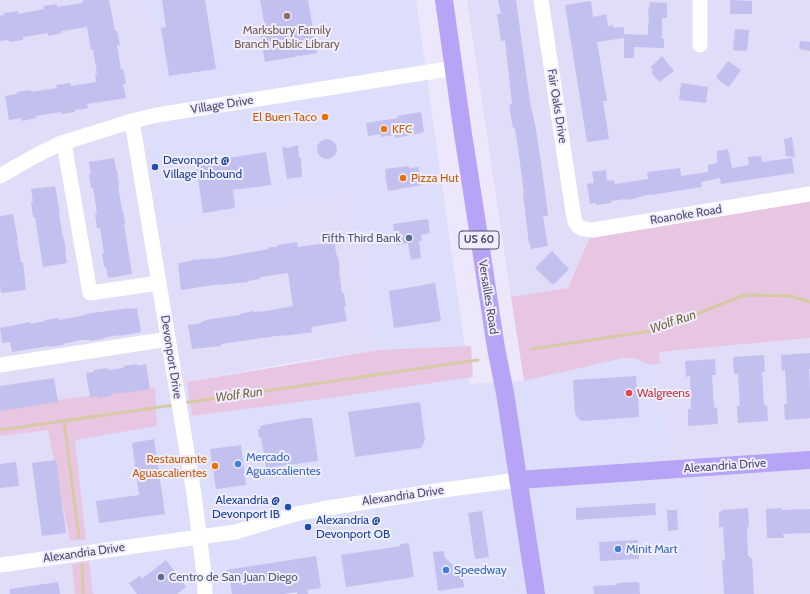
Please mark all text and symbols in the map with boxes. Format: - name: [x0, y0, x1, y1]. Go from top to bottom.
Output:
- marker: Marksbury Family Branch Public Library: [282, 11, 292, 21]
- place label: Marksbury Family Branch Public Library: [234, 23, 340, 51]
- street label: Fair Oaks Drive: [544, 68, 570, 144]
- street label: Village Drive: [189, 93, 255, 117]
- place label: El Buen Taco: [252, 110, 317, 124]
- marker: El Buen Taco: [320, 112, 330, 122]
- place label: KFC: [392, 122, 412, 136]
- marker: KFC: [379, 124, 389, 134]
- place label: Devonport @ Village Inbound: [163, 153, 242, 181]
- marker: Devonport @ Village Inbound: [150, 162, 160, 172]
- place label: Pizza Hut: [411, 171, 459, 185]
- marker: Pizza Hut: [398, 173, 408, 183]
- street label: Roanoke Road: [649, 202, 723, 228]
- place label: Fifth Third Bank: [322, 231, 401, 245]
- road number: US 60: [459, 231, 499, 249]
- marker: Fifth Third Bank: [404, 233, 414, 243]
- street label: Versailles Road: [475, 259, 501, 335]
- water label: Wolf Run: [648, 307, 698, 337]
- street label: Devonport Drive: [157, 314, 185, 400]
- water label: Wolf Run: [214, 384, 264, 406]
- place label: Walgreens: [637, 386, 690, 400]
- marker: Walgreens: [624, 388, 634, 398]
- place label: Mercado Aguascalientes: [246, 450, 321, 478]
- place label: Restaurante Aguascalientes: [132, 452, 207, 480]
- street label: Alexandria Drive: [683, 456, 767, 476]
- marker: Mercado Aguascalientes: [233, 459, 243, 469]
- marker: Restaurante Aguascalientes: [210, 461, 220, 471]
- street label: Alexandria Drive: [361, 483, 445, 509]
- place label: Alexandria @ Devonport IB: [212, 493, 280, 521]
- marker: Alexandria @ Devonport IB: [283, 502, 293, 512]
- place label: Alexandria @ Devonport OB: [316, 513, 390, 541]
- marker: Alexandria @ Devonport OB: [303, 522, 313, 532]
- street label: Alexandria Drive: [42, 540, 126, 566]
- place label: Minit Mart: [626, 542, 677, 556]
- marker: Minit Mart: [613, 544, 623, 554]
- place label: Speedway: [454, 563, 507, 577]
- marker: Speedway: [441, 565, 451, 575]
- place label: Centro de San Juan Diego: [169, 570, 298, 584]
- marker: Centro de San Juan Diego: [156, 572, 166, 582]

